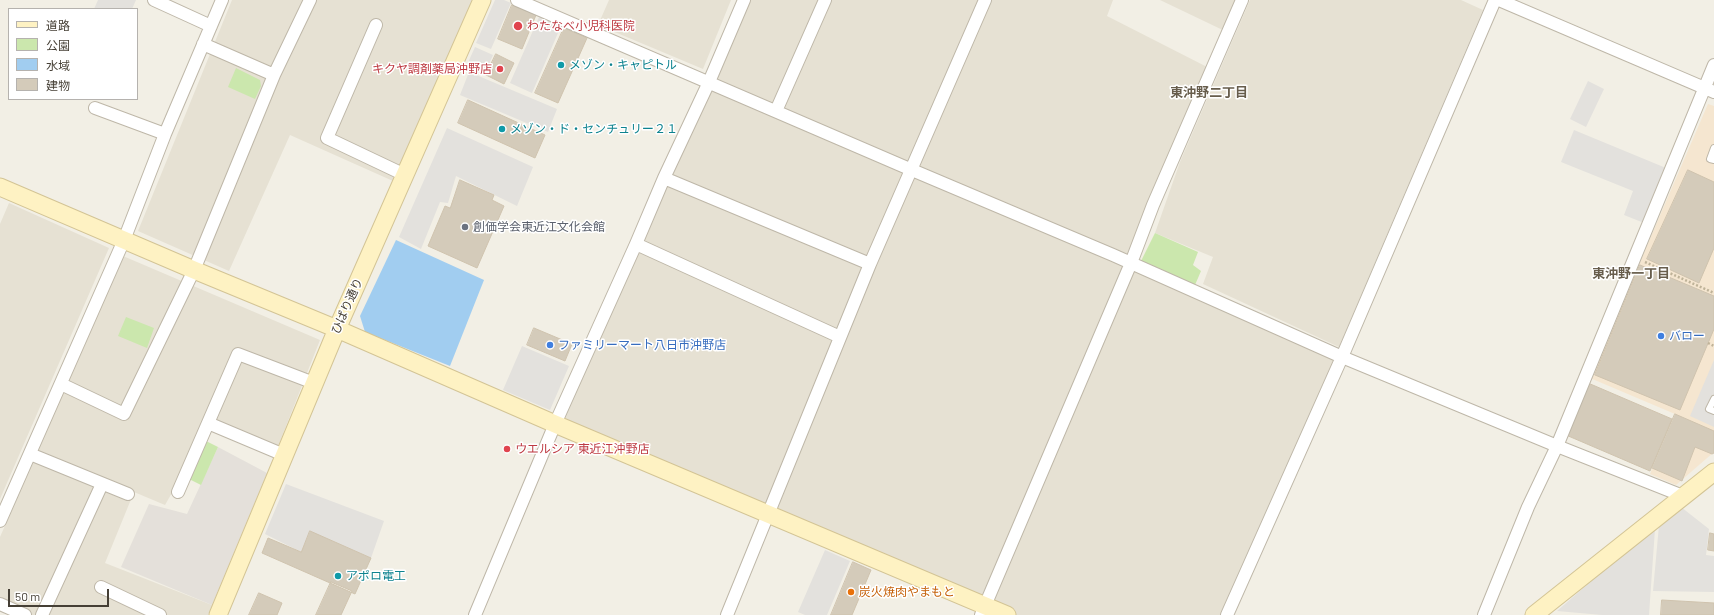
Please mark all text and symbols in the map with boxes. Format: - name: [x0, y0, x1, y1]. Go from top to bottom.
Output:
- legend: [8, 8, 138, 100]
- text: 道路: [46, 18, 70, 32]
- place label: わたなべ小児科医院: [527, 19, 635, 33]
- marker: わたなべ小児科医院: [512, 20, 524, 32]
- text: 公園: [46, 38, 70, 52]
- text: 水域: [46, 58, 70, 72]
- place label: メゾン・キャピトル: [569, 58, 677, 72]
- marker: メゾン・キャピトル: [556, 60, 566, 70]
- place label: キクヤ調剤薬局沖野店: [372, 62, 492, 76]
- marker: キクヤ調剤薬局沖野店: [495, 64, 505, 74]
- text: 建物: [46, 78, 70, 92]
- district label: 東沖野二丁目: [1170, 85, 1248, 101]
- place label: メゾン・ド・センチュリー２１: [510, 122, 678, 136]
- marker: メゾン・ド・センチュリー２１: [497, 124, 507, 134]
- place label: 創価学会東近江文化会館: [473, 220, 605, 234]
- marker: 創価学会東近江文化会館: [460, 222, 470, 232]
- district label: 東沖野一丁目: [1592, 266, 1670, 282]
- street label: ひばり通り: [328, 276, 366, 336]
- place label: バロー: [1669, 329, 1705, 343]
- marker: バロー: [1656, 331, 1666, 341]
- place label: ファミリーマート八日市沖野店: [558, 338, 726, 352]
- marker: ファミリーマート八日市沖野店: [545, 340, 555, 350]
- place label: ウエルシア 東近江沖野店: [515, 442, 649, 456]
- marker: ウエルシア 東近江沖野店: [502, 444, 512, 454]
- place label: アポロ電工: [346, 569, 406, 583]
- marker: アポロ電工: [333, 571, 343, 581]
- scale bar: [10, 581, 111, 607]
- place label: 炭火焼肉やまもと: [859, 585, 955, 599]
- marker: 炭火焼肉やまもと: [846, 587, 856, 597]
- text: 50 m: [15, 589, 40, 603]

